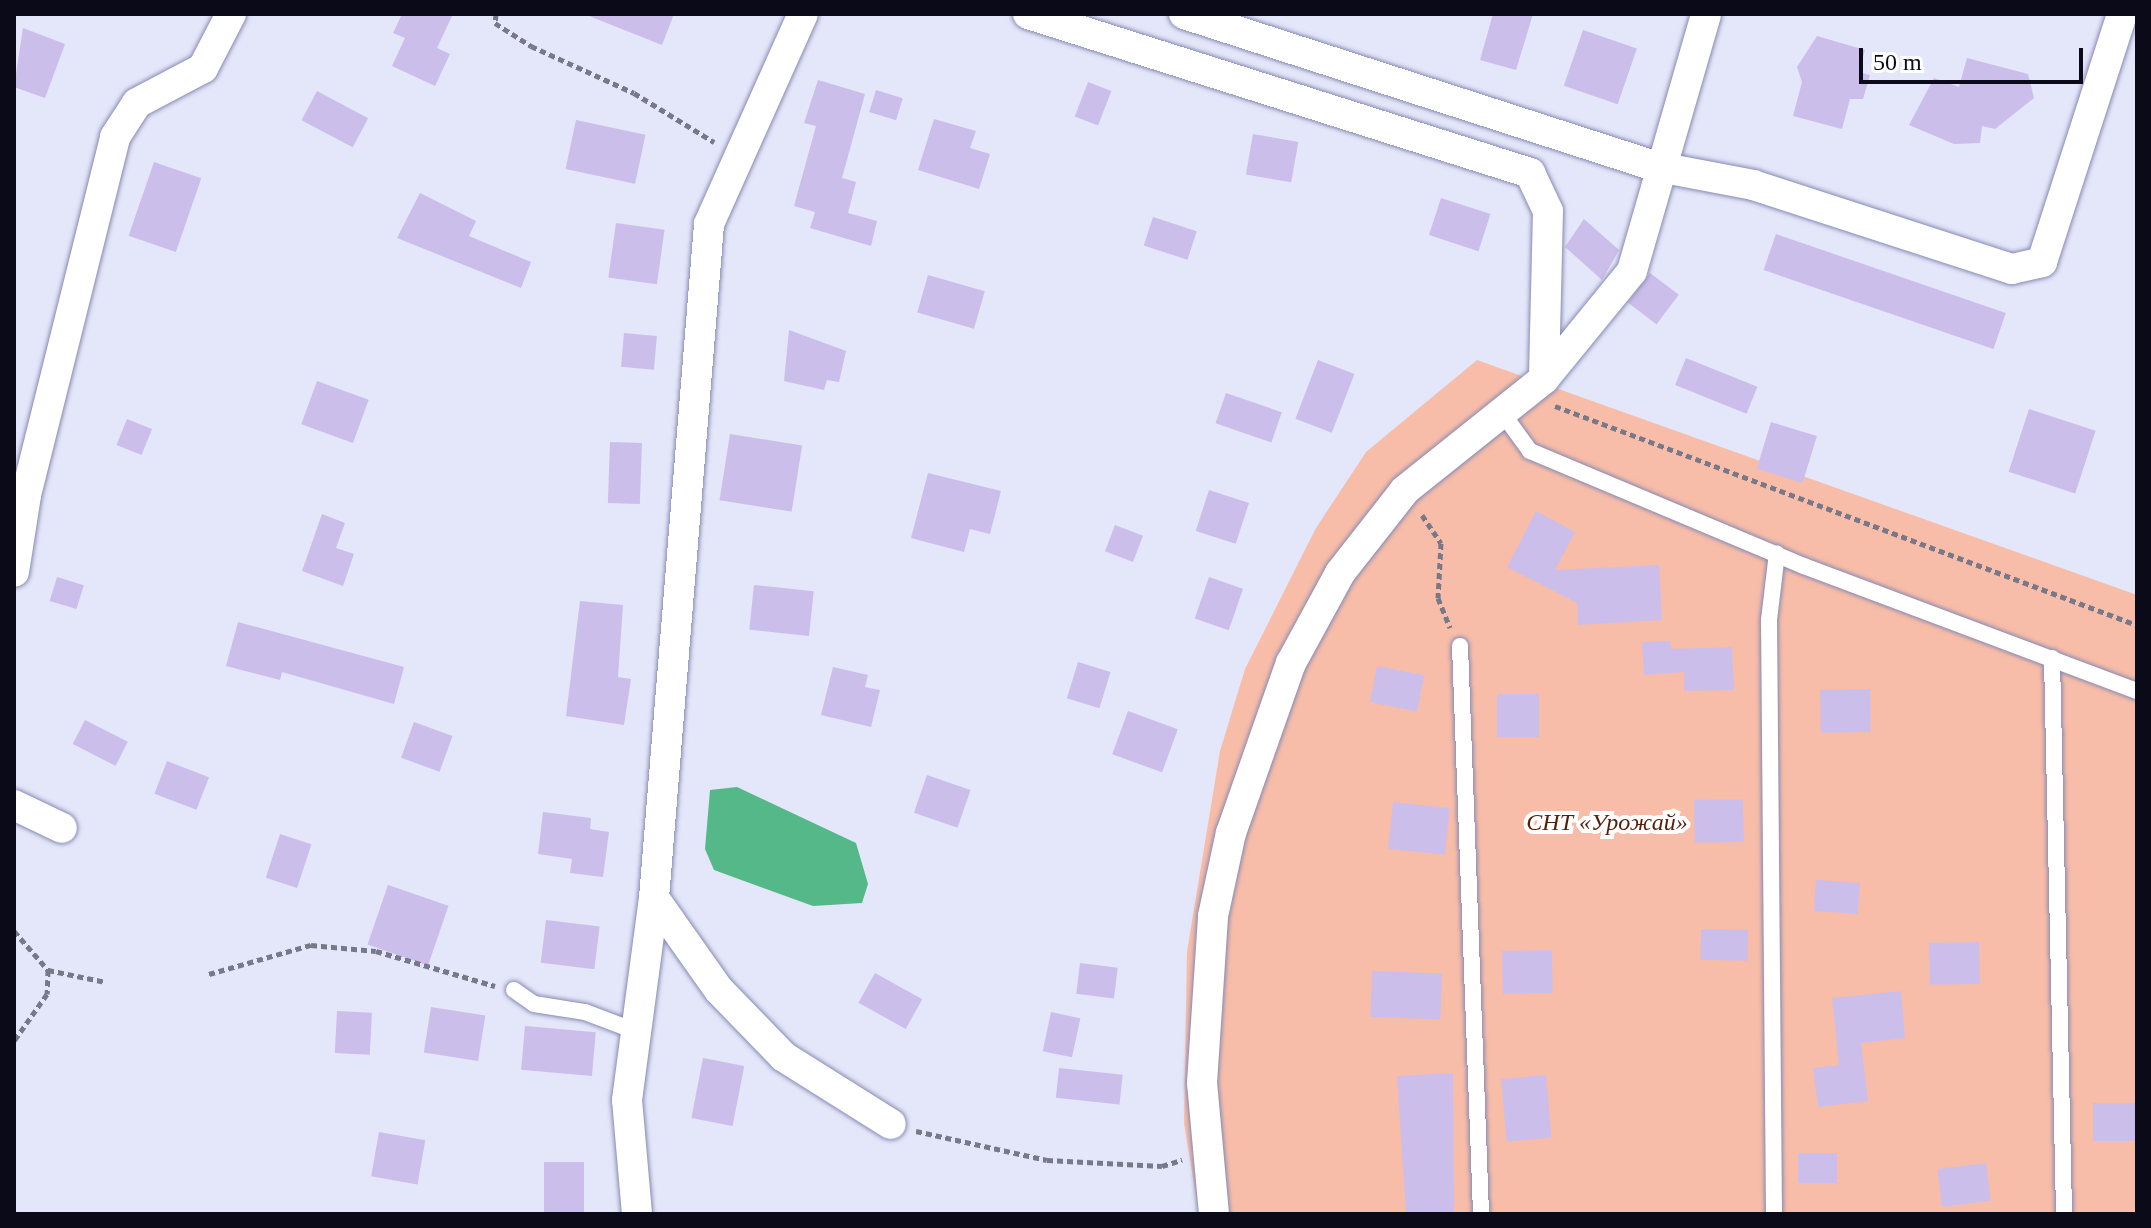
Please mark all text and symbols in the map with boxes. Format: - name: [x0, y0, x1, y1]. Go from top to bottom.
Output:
- scale bar: [1863, 32, 2087, 82]
- text: 50 m: [1873, 49, 1922, 75]
- park label: СНТ «Урожай»: [1526, 809, 1688, 837]

